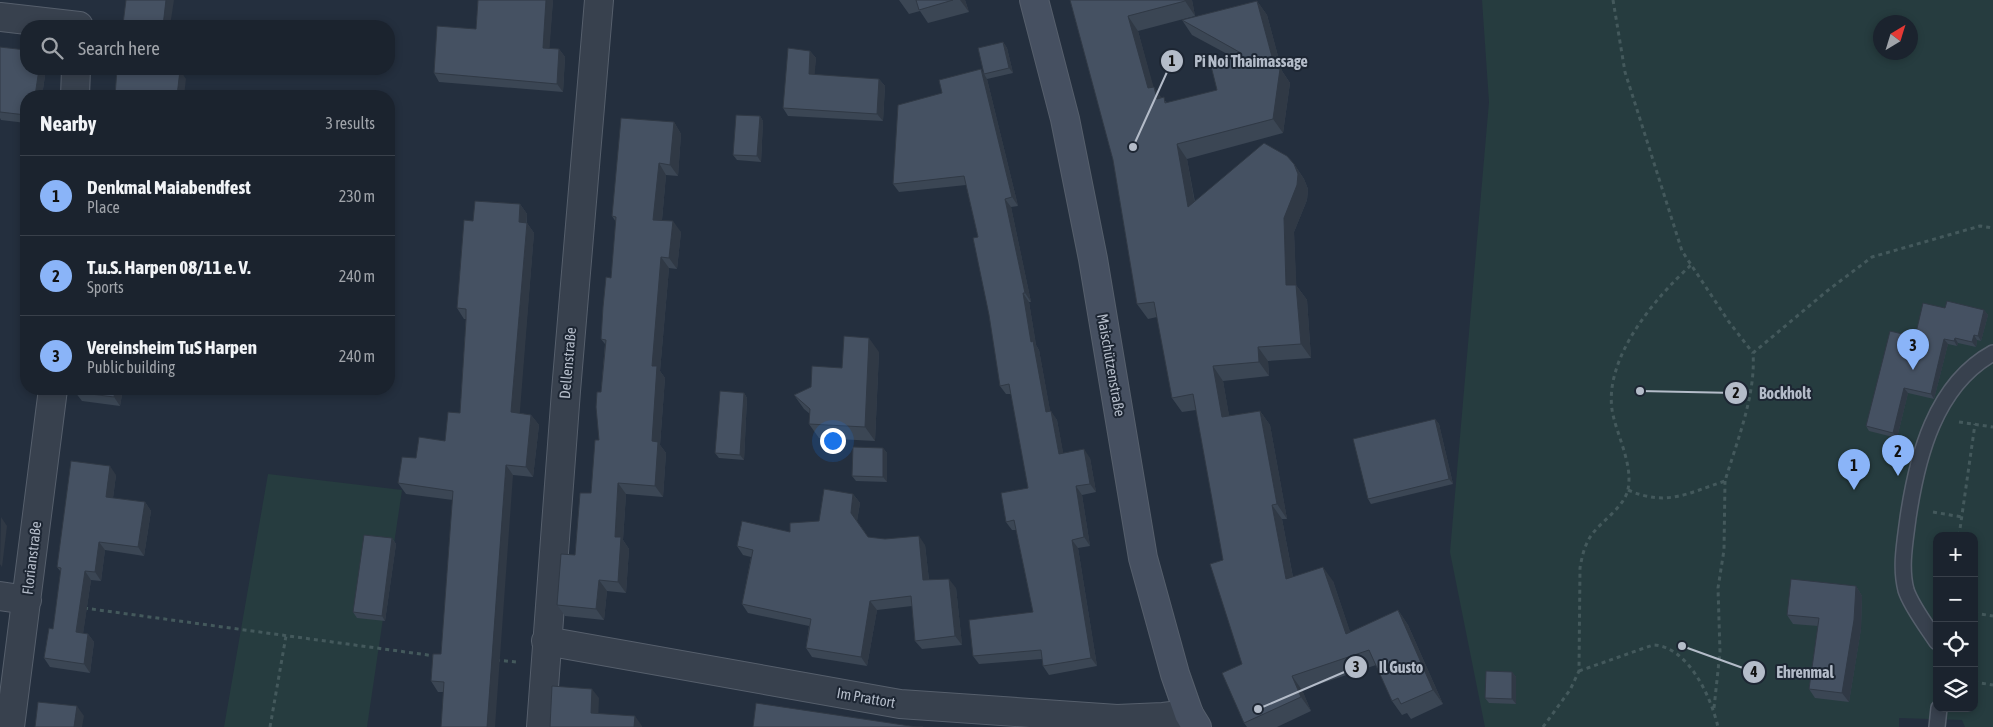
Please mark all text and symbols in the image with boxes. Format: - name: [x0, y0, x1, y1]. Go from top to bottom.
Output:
- north arrow: [1873, 15, 1918, 60]
- search box: [20, 20, 395, 75]
- icon: search: [38, 34, 66, 62]
- text: Search here: [78, 37, 160, 59]
- callout: Pi Noi Thaimassage: [1159, 46, 1317, 77]
- text: 1: [1168, 52, 1176, 69]
- text: Pi Noi Thaimassage: [1194, 52, 1308, 70]
- text: Nearby: [40, 111, 96, 135]
- text: 3 results: [325, 114, 375, 132]
- text: Denkmal Maiabendfest: [87, 176, 251, 198]
- text: 1: [52, 187, 60, 205]
- text: 230 m: [339, 187, 375, 205]
- text: Place: [87, 198, 120, 216]
- text: T.u.S. Harpen 08/11 e. V.: [87, 256, 251, 278]
- text: 2: [52, 267, 60, 285]
- text: 240 m: [339, 267, 375, 285]
- text: Sports: [87, 278, 124, 296]
- street label: Maischützenstraße: [1094, 312, 1129, 418]
- street label: Dellenstraße: [556, 326, 579, 399]
- pin: 3: [1897, 329, 1929, 370]
- text: Vereinsheim TuS Harpen: [87, 336, 257, 358]
- text: 3: [52, 347, 60, 365]
- text: 240 m: [339, 347, 375, 365]
- text: Public building: [87, 358, 175, 376]
- callout: Bockholt: [1724, 378, 1821, 409]
- text: 2: [1732, 384, 1740, 401]
- text: Bockholt: [1759, 384, 1811, 402]
- your location: [820, 428, 846, 454]
- pin: 2: [1882, 435, 1914, 476]
- pin: 1: [1838, 449, 1870, 490]
- street label: Florianstraße: [19, 520, 44, 596]
- map controls: [1933, 532, 1978, 712]
- button: +: [1933, 532, 1978, 577]
- button: −: [1933, 577, 1978, 622]
- button: locate: [1933, 622, 1978, 667]
- callout: Il Gusto: [1343, 652, 1433, 683]
- callout: Ehrenmal: [1742, 657, 1844, 688]
- text: 3: [1352, 658, 1360, 675]
- text: Il Gusto: [1379, 658, 1424, 676]
- text: 4: [1749, 663, 1758, 680]
- text: Ehrenmal: [1776, 663, 1835, 681]
- button: layers: [1933, 667, 1978, 712]
- street label: Im Prattort: [835, 684, 897, 711]

